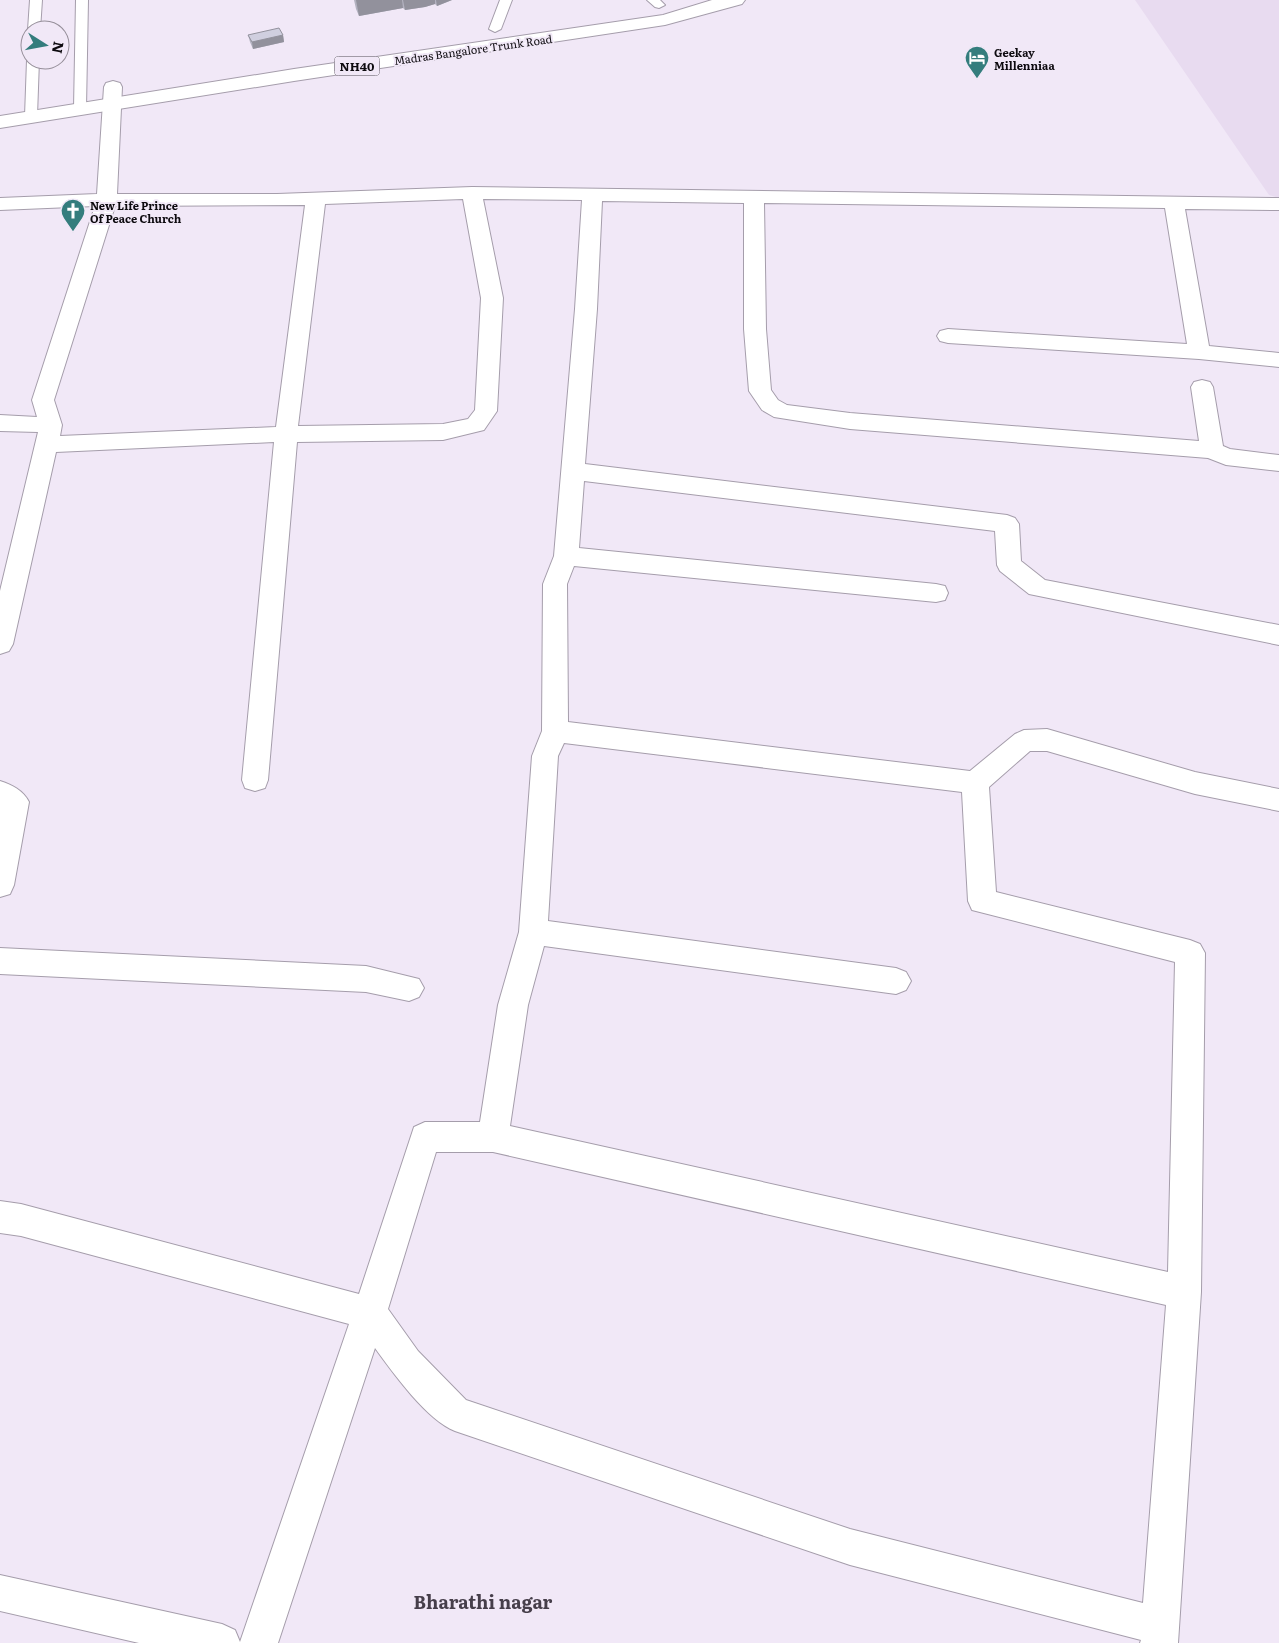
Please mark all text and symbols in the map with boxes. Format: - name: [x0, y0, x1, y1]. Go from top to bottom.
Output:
- north arrow: [20, 20, 70, 70]
- street label: Madras Bangalore Trunk Road: [393, 30, 553, 68]
- text: N: [48, 40, 70, 56]
- place label: Geekay Millenniaa: [994, 44, 1055, 73]
- hotel icon: Geekay Millenniaa: [964, 45, 990, 79]
- road number: NH40: [334, 56, 380, 76]
- place label: New Life Prince Of Peace Church: [90, 197, 182, 226]
- church icon: New Life Prince Of Peace Church: [60, 198, 86, 232]
- district label: Bharathi nagar: [414, 1588, 553, 1615]

